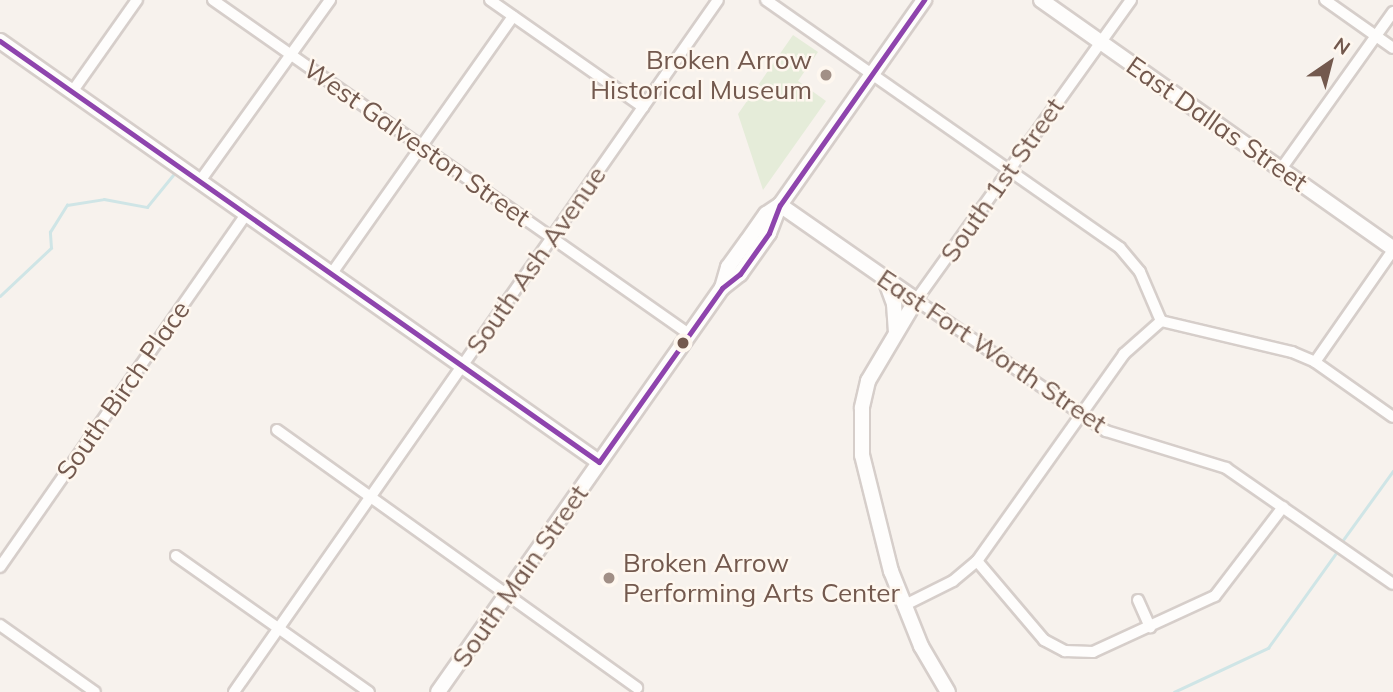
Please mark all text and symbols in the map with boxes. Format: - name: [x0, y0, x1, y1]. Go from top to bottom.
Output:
- north arrow: [1295, 28, 1365, 98]
- text: N: [1329, 32, 1355, 60]
- place label: Broken Arrow Historical Museum: [590, 44, 812, 106]
- street label: East Dallas Street: [1120, 50, 1314, 198]
- street label: West Galveston Street: [298, 53, 536, 233]
- marker: Broken Arrow Historical Museum: [818, 67, 834, 83]
- street label: South 1st Street: [934, 92, 1070, 268]
- street label: South Ash Avenue: [460, 160, 612, 360]
- street label: East Fort Worth Street: [871, 263, 1113, 439]
- street label: South Birch Place: [50, 295, 196, 485]
- unlabelled marker: [676, 336, 690, 350]
- street label: South Main Street: [446, 479, 594, 673]
- place label: Broken Arrow Performing Arts Center: [623, 547, 900, 608]
- marker: Broken Arrow Performing Arts Center: [601, 570, 617, 586]

